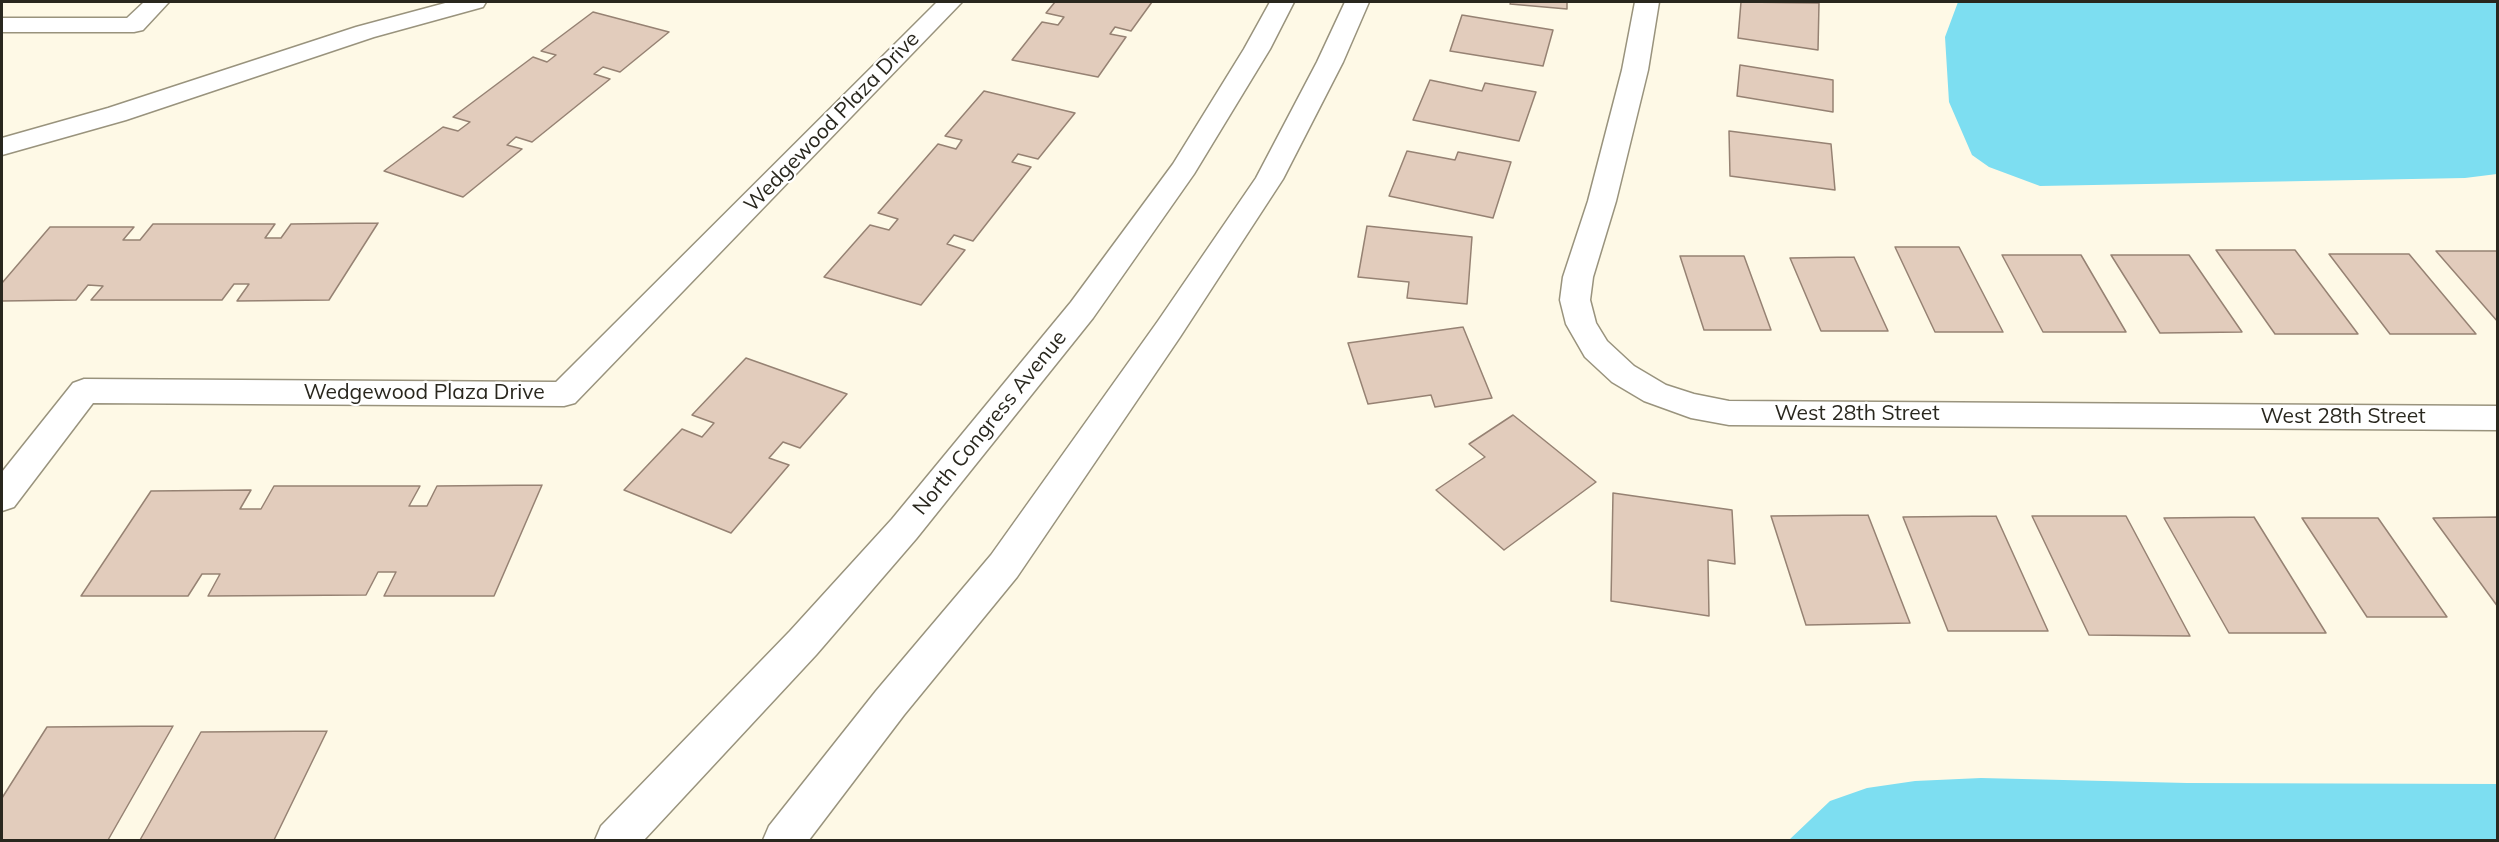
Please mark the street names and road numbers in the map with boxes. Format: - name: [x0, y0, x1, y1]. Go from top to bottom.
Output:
- street label: Wedgewood Plaza Drive: [739, 27, 925, 217]
- street label: North Congress Avenue: [908, 326, 1072, 520]
- street label: Wedgewood Plaza Drive: [303, 380, 545, 406]
- street label: West 28th Street: [1774, 401, 1940, 427]
- street label: West 28th Street: [2260, 404, 2426, 430]

